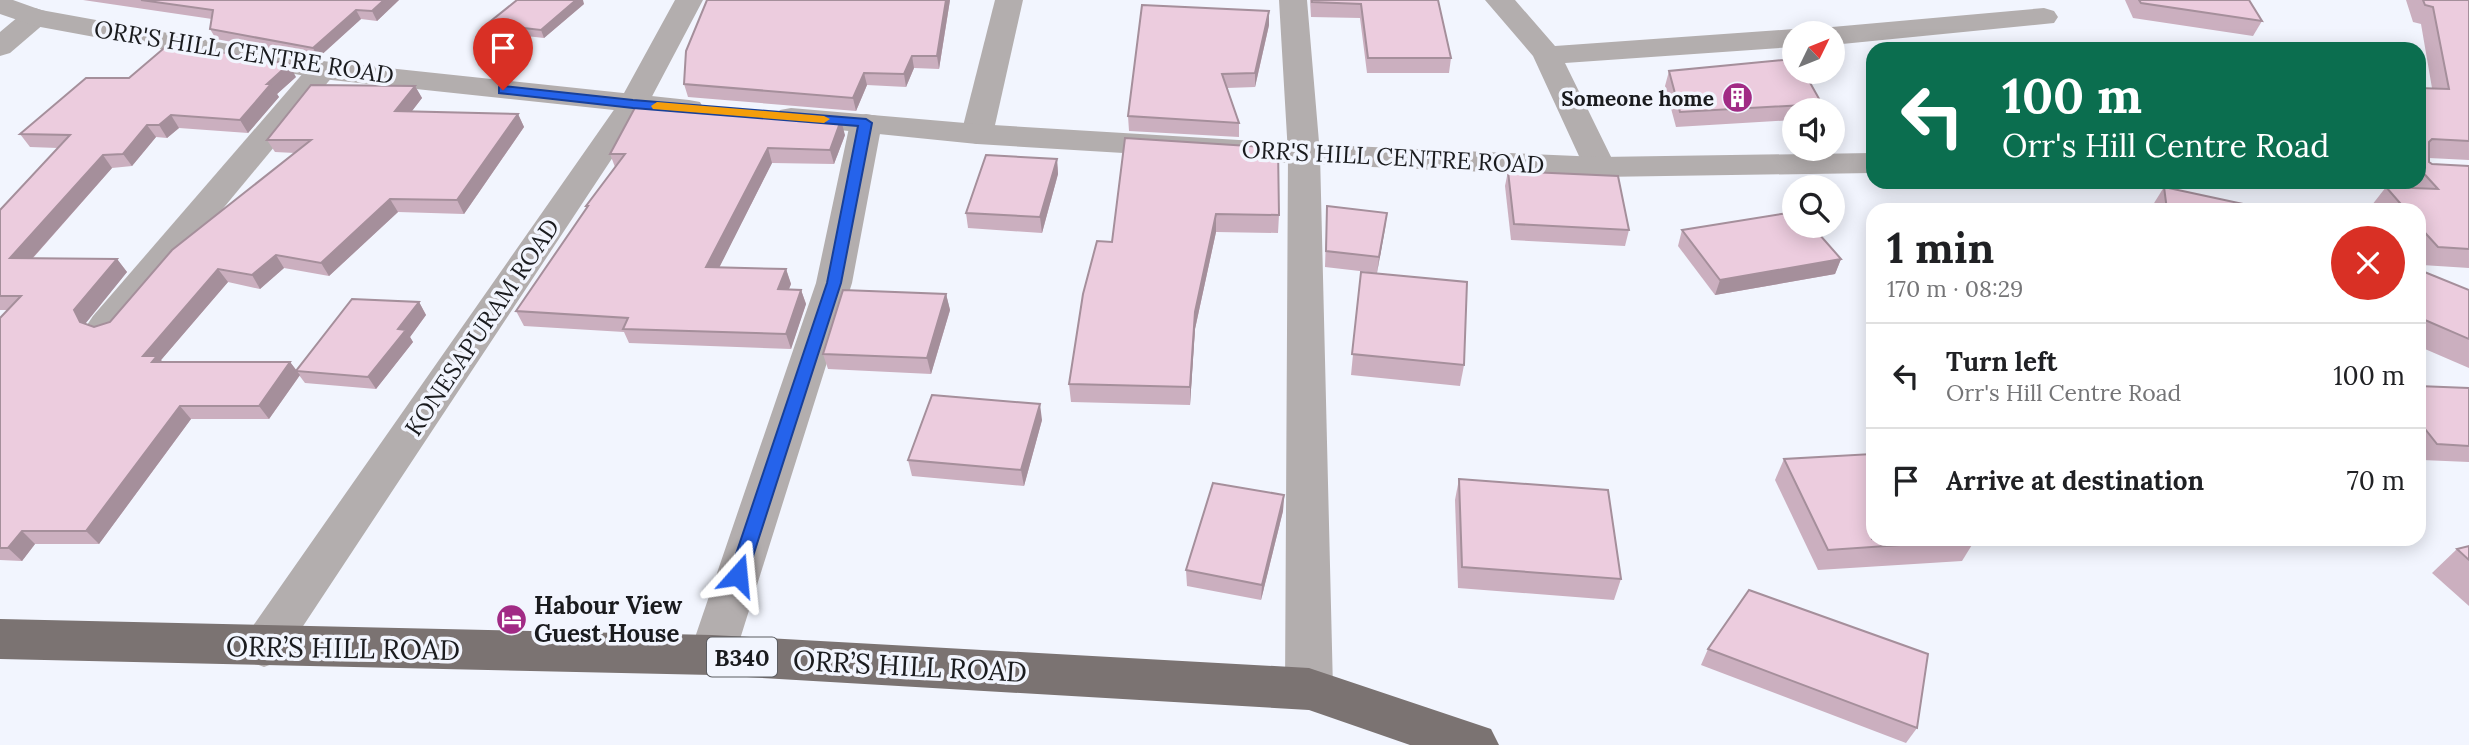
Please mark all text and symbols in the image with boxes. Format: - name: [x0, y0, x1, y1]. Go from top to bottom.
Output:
- street label: ORR'S HILL CENTRE ROAD: [92, 13, 396, 91]
- pin: [473, 18, 533, 90]
- north arrow: [1782, 21, 1844, 84]
- map controls: [1782, 21, 1845, 238]
- icon: arrive: [484, 29, 522, 67]
- text: 100 m: [2002, 64, 2142, 126]
- icon: left: [1887, 70, 1978, 161]
- building icon: Someone home: [1720, 81, 1754, 115]
- place label: Someone home: [1561, 85, 1714, 112]
- button: sound: [1782, 98, 1845, 161]
- text: Orr's Hill Centre Road: [2002, 125, 2329, 166]
- street label: ORR'S HILL CENTRE ROAD: [1241, 134, 1545, 180]
- button: search: [1782, 175, 1845, 238]
- street label: KONESAPURAM ROAD: [398, 212, 566, 442]
- text: 1 min: [1887, 221, 1994, 275]
- button: close: [2331, 226, 2405, 300]
- text: 170 m · 08:29: [1887, 274, 2023, 303]
- text: Turn left: [1946, 345, 2057, 378]
- icon: left: [1887, 357, 1925, 395]
- text: 100 m: [2333, 359, 2405, 392]
- text: Orr's Hill Centre Road: [1946, 378, 2181, 407]
- icon: arrive: [1887, 462, 1925, 500]
- text: Arrive at destination: [1946, 464, 2204, 497]
- text: 70 m: [2347, 464, 2405, 497]
- position arrow: [701, 538, 775, 612]
- place label: Habour View Guest House: [534, 590, 683, 649]
- hotel icon: Habour View Guest House: [494, 602, 528, 636]
- street label: ORR’S HILL ROAD: [226, 628, 460, 668]
- road number: B340: [707, 638, 777, 677]
- street label: ORR’S HILL ROAD: [792, 642, 1028, 690]

